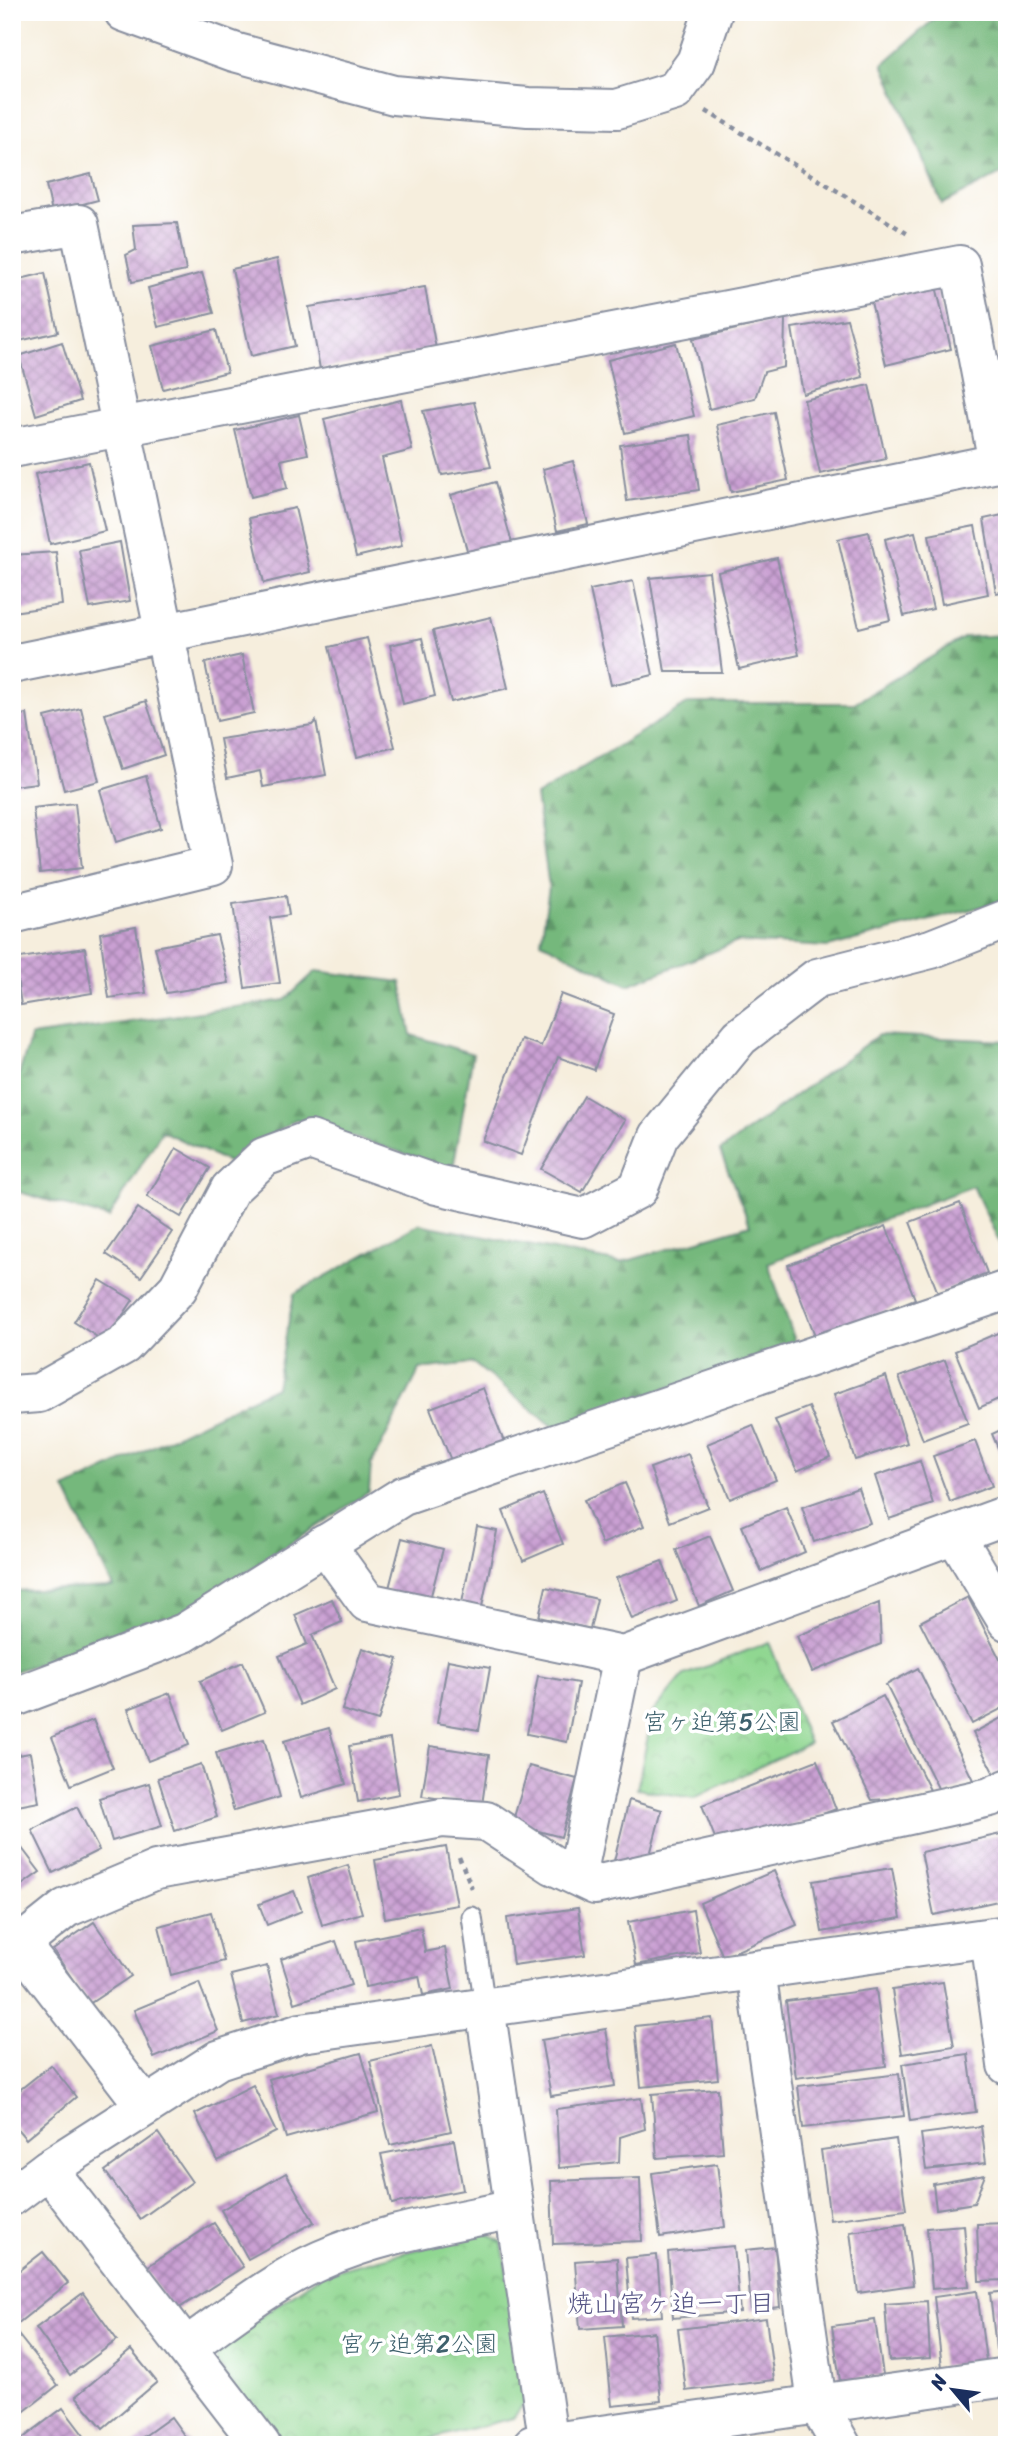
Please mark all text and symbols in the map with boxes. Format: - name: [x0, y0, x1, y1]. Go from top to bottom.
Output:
- park label: 宮ヶ迫第5公園: [643, 1701, 801, 1743]
- district label: 焼山宮ヶ迫一丁目: [567, 2280, 775, 2326]
- park label: 宮ヶ迫第2公園: [340, 2323, 498, 2365]
- north arrow: [918, 2356, 988, 2426]
- text: N: [920, 2368, 957, 2397]

